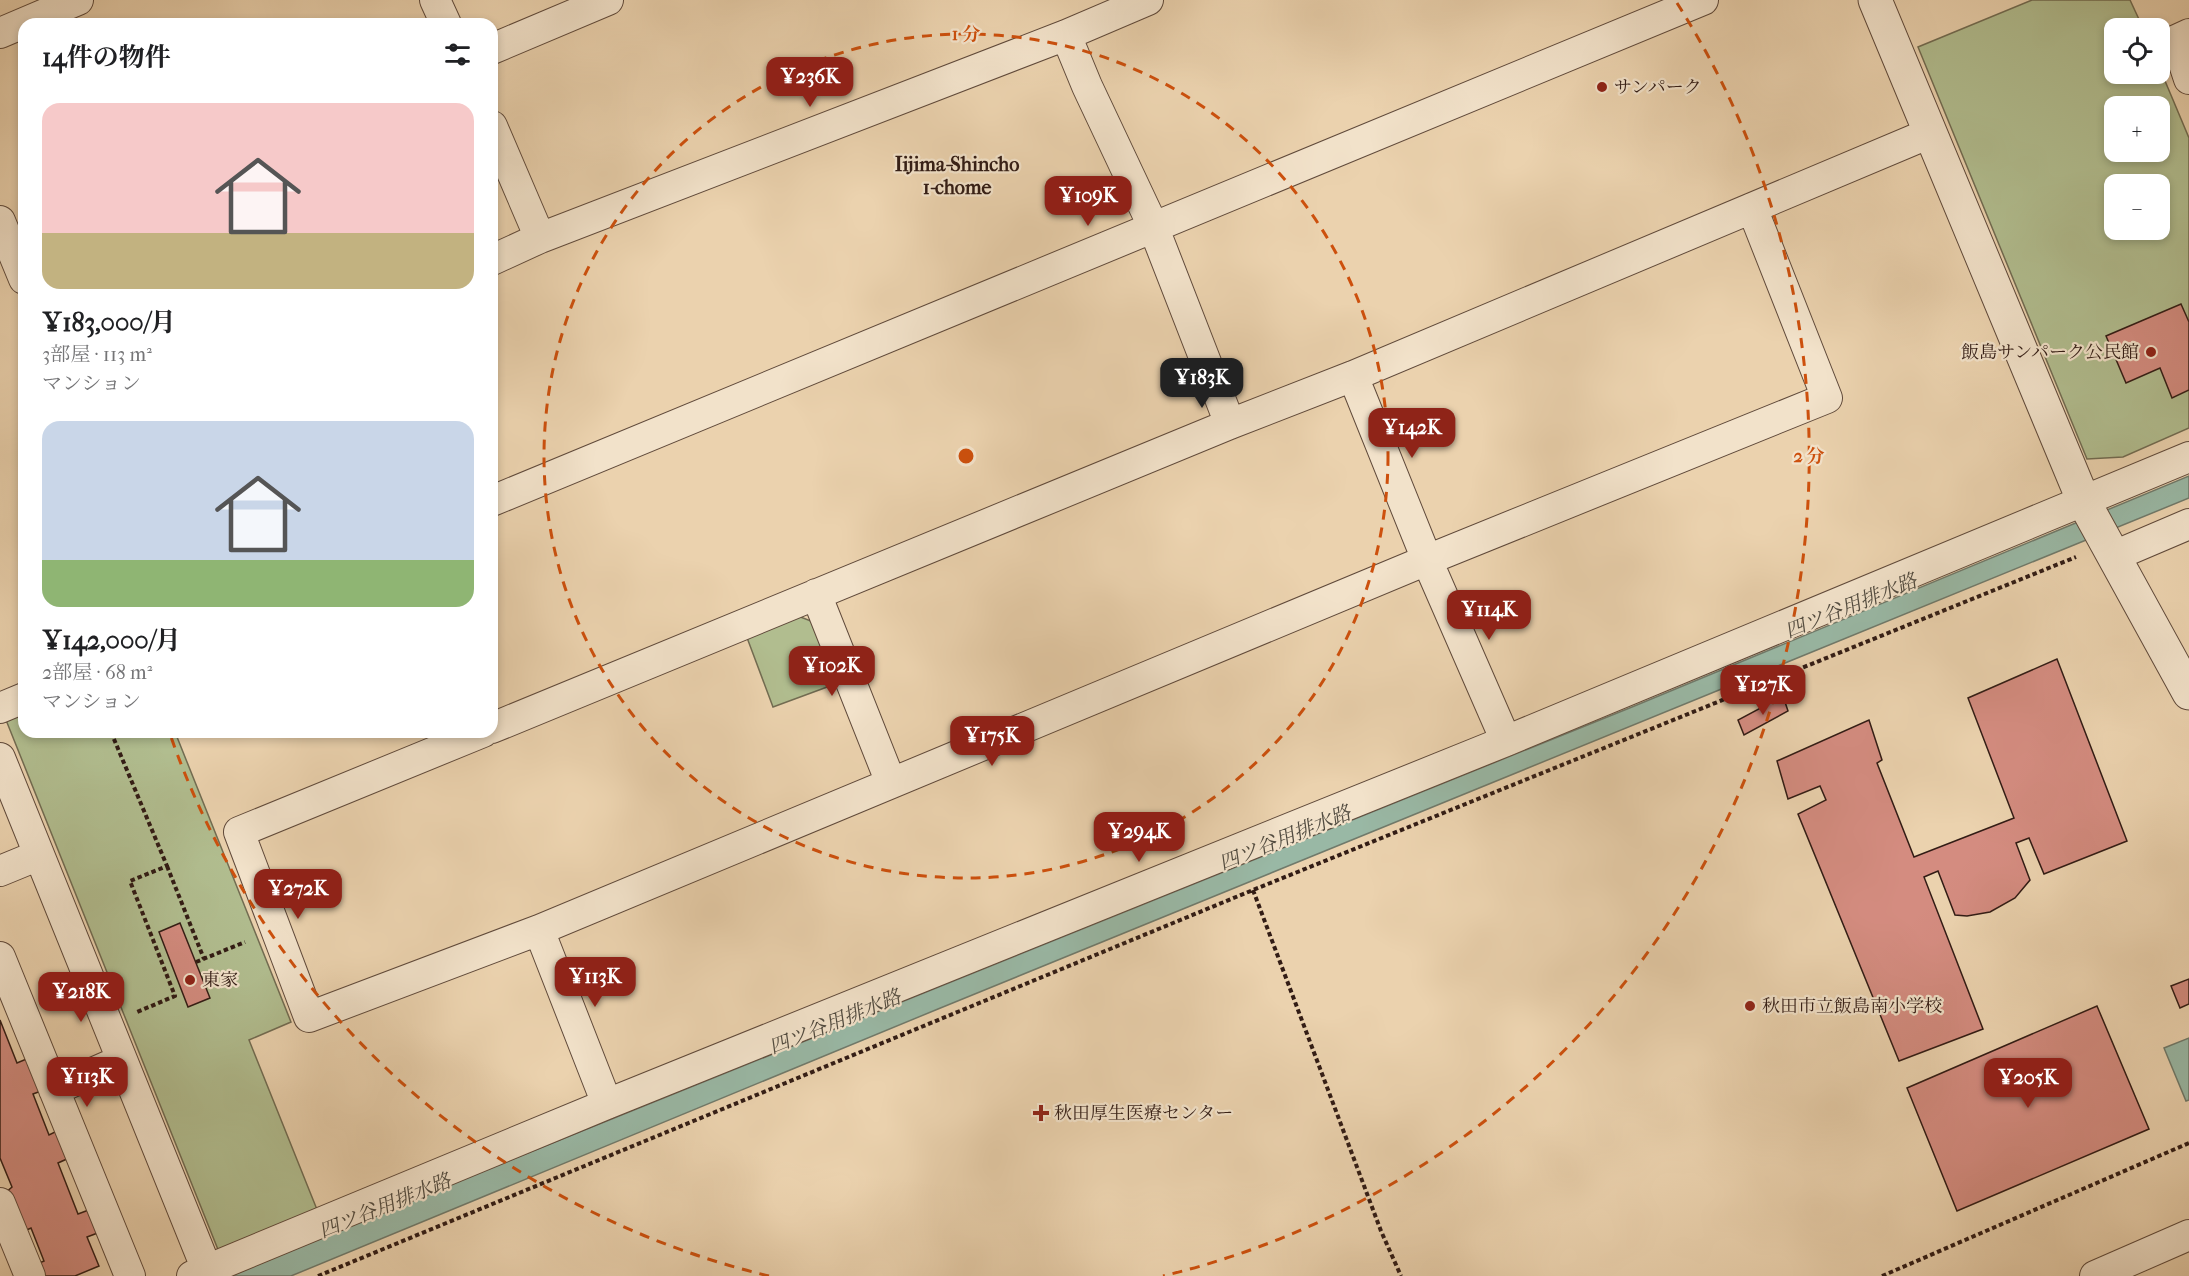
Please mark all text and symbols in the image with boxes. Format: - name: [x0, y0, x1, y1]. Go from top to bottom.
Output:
- map controls: [2104, 18, 2170, 240]
- button: locate: [2104, 18, 2170, 84]
- text: 1 分: [952, 24, 980, 45]
- icon: filters: [441, 38, 474, 71]
- text: 14件の物件: [42, 42, 171, 73]
- pin: ¥236K: [768, 57, 852, 108]
- text: ¥236K: [780, 65, 840, 88]
- place label: サンパーク: [1614, 77, 1702, 98]
- marker: サンパーク: [1595, 80, 1609, 94]
- button: +: [2104, 96, 2170, 162]
- icon: home: [204, 142, 312, 250]
- district label: Iijima-Shincho 1-chome: [895, 153, 1019, 199]
- button: −: [2104, 174, 2170, 240]
- pin: ¥109K: [1046, 176, 1130, 227]
- text: ¥109K: [1059, 184, 1117, 207]
- text: ¥183,000/月: [42, 307, 176, 338]
- place label: 飯島サンパーク公民館: [1961, 342, 2139, 363]
- text: 3部屋 · 113 m²: [42, 343, 152, 366]
- marker: 飯島サンパーク公民館: [2144, 345, 2158, 359]
- pin: ¥183K: [1160, 358, 1244, 409]
- text: ¥183K: [1174, 366, 1230, 389]
- text: マンション: [42, 372, 141, 395]
- pin: ¥142K: [1370, 408, 1454, 459]
- text: ¥142K: [1382, 416, 1442, 439]
- centre of rings: [956, 446, 976, 466]
- text: 2 分: [1793, 446, 1825, 467]
- icon: home: [204, 460, 312, 568]
- water label: 四ツ谷用排水路: [1782, 568, 1922, 643]
- pin: ¥114K: [1447, 590, 1531, 641]
- text: ¥114K: [1461, 598, 1517, 621]
- text: ¥142,000/月: [42, 625, 181, 656]
- pin: ¥102K: [790, 646, 874, 697]
- text: ¥102K: [803, 654, 861, 677]
- text: 2部屋 · 68 m²: [42, 661, 152, 684]
- pin: ¥127K: [1721, 665, 1805, 716]
- text: ¥127K: [1734, 673, 1792, 696]
- text: マンション: [42, 690, 141, 713]
- pin: ¥175K: [950, 716, 1034, 767]
- text: ¥175K: [964, 724, 1020, 747]
- water label: 四ツ谷用排水路: [1216, 800, 1356, 875]
- pin: ¥294K: [1097, 812, 1181, 863]
- text: ¥294K: [1108, 820, 1170, 843]
- pin: ¥272K: [256, 869, 340, 920]
- text: ¥272K: [268, 877, 328, 900]
- pin: ¥113K: [553, 957, 637, 1008]
- text: ¥113K: [569, 965, 621, 988]
- place label: 東家: [202, 970, 238, 991]
- pin: ¥218K: [39, 972, 123, 1023]
- marker: 東家: [183, 973, 197, 987]
- text: ¥218K: [52, 980, 110, 1003]
- water label: 四ツ谷用排水路: [766, 984, 906, 1059]
- place label: 秋田市立飯島南小学校: [1762, 996, 1942, 1017]
- marker: 秋田市立飯島南小学校: [1743, 999, 1757, 1013]
- pin: ¥113K: [45, 1057, 129, 1108]
- pin: ¥205K: [1986, 1058, 2070, 1109]
- text: ¥113K: [61, 1065, 113, 1088]
- text: ¥205K: [1998, 1066, 2058, 1089]
- place label: 秋田厚生医療センター: [1054, 1103, 1233, 1124]
- marker: 秋田厚生医療センター: [1032, 1104, 1050, 1122]
- water label: 四ツ谷用排水路: [316, 1168, 456, 1243]

